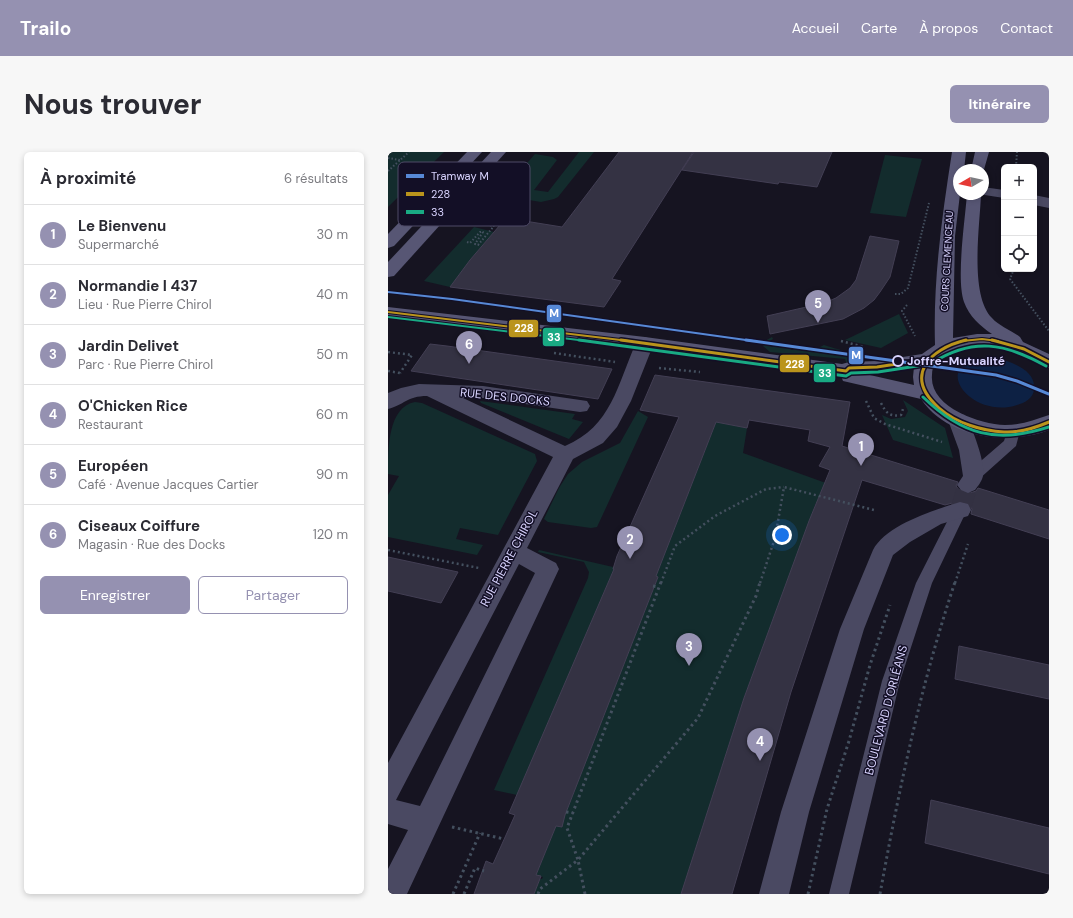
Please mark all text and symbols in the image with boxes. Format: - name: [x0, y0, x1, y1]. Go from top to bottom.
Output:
- text: Trailo: [20, 16, 71, 41]
- text: Accueil: [792, 19, 839, 37]
- text: Carte: [861, 19, 897, 37]
- text: À propos: [919, 19, 978, 37]
- text: Contact: [1000, 19, 1053, 37]
- button: Itinéraire: [950, 85, 1049, 123]
- text: Nous trouver: [24, 86, 201, 123]
- legend: [398, 162, 530, 226]
- north arrow: [953, 164, 989, 200]
- map controls: [1001, 164, 1037, 272]
- button: +: [1001, 164, 1037, 200]
- text: À proximité: [40, 167, 136, 189]
- text: Tramway M: [431, 169, 489, 183]
- text: 6 résultats: [284, 170, 348, 187]
- text: 228: [431, 187, 450, 201]
- button: −: [1001, 200, 1037, 236]
- text: 33: [431, 205, 444, 219]
- street label: COURS CLEMENCEAU: [938, 210, 956, 312]
- text: Le Bienvenu: [78, 216, 166, 236]
- text: 1: [51, 226, 55, 243]
- text: 30 m: [316, 226, 348, 243]
- text: Supermarché: [78, 236, 159, 253]
- button: locate: [1001, 236, 1037, 272]
- text: Normandie I 437: [78, 276, 197, 296]
- text: 2: [49, 286, 57, 303]
- text: 40 m: [316, 286, 348, 303]
- pin: 5: [805, 290, 831, 323]
- text: Lieu · Rue Pierre Chirol: [78, 296, 212, 313]
- line badge: M: [546, 304, 562, 323]
- text: M: [549, 306, 559, 320]
- line badge: 228: [508, 319, 539, 338]
- text: 228: [514, 321, 534, 335]
- line badge: 33: [542, 327, 565, 347]
- text: 33: [547, 330, 561, 344]
- pin: 6: [456, 331, 482, 364]
- text: Jardin Delivet: [78, 336, 179, 356]
- text: 3: [49, 346, 57, 363]
- text: 50 m: [316, 346, 348, 363]
- line badge: M: [848, 346, 864, 365]
- text: M: [851, 348, 861, 362]
- place label: Joffre-Mutualité: [907, 353, 1005, 369]
- line badge: 228: [779, 354, 810, 373]
- marker: Joffre-Mutualité: [892, 355, 904, 367]
- text: Parc · Rue Pierre Chirol: [78, 356, 213, 373]
- text: 228: [785, 357, 805, 371]
- line badge: 33: [813, 363, 836, 383]
- text: 33: [818, 366, 832, 380]
- street label: RUE DES DOCKS: [459, 384, 551, 410]
- text: O'Chicken Rice: [78, 396, 188, 416]
- text: 4: [49, 406, 57, 423]
- text: 60 m: [316, 406, 348, 423]
- text: Restaurant: [78, 416, 143, 433]
- pin: 1: [848, 433, 874, 466]
- text: Européen: [78, 456, 148, 476]
- text: 5: [49, 466, 57, 483]
- text: 90 m: [316, 466, 348, 483]
- text: Café · Avenue Jacques Cartier: [78, 476, 259, 493]
- street label: RUE PIERRE CHIROL: [477, 507, 541, 609]
- text: Ciseaux Coiffure: [78, 516, 200, 536]
- your location: [772, 525, 792, 545]
- text: 6: [49, 526, 57, 543]
- text: 120 m: [313, 526, 348, 543]
- pin: 2: [617, 526, 643, 559]
- text: Magasin · Rue des Docks: [78, 536, 225, 553]
- button: Enregistrer: [40, 576, 190, 614]
- button: Partager: [198, 576, 348, 614]
- pin: 3: [676, 633, 702, 666]
- street label: BOULEVARD D'ORLÉANS: [861, 643, 911, 777]
- pin: 4: [747, 728, 773, 761]

